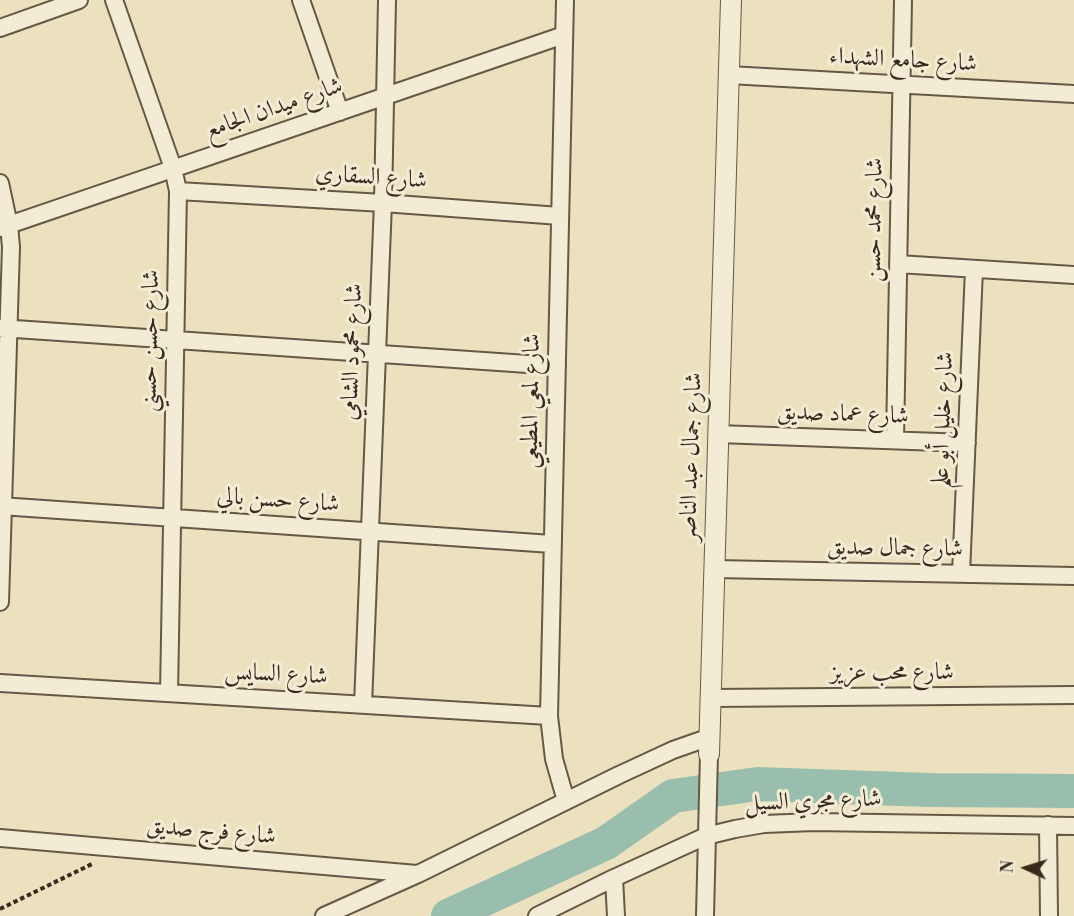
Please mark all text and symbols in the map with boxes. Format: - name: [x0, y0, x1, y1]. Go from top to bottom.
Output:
- street label: شارع جامع الشهداء: [828, 43, 978, 79]
- street label: شارع ميدان الجامع: [201, 72, 347, 146]
- street label: شارع محمد حسن: [860, 158, 890, 282]
- street label: شارع السقاري: [314, 160, 428, 196]
- street label: شارع حسن حسني: [135, 270, 167, 412]
- street label: شارع محمود الشامي: [336, 283, 370, 421]
- street label: شارع لمعي المطيعي: [516, 333, 548, 469]
- street label: شارع خليل أبو علم: [927, 351, 961, 489]
- street label: شارع جمال عبد الناصر: [675, 372, 709, 542]
- street label: شارع عماد صديق: [777, 398, 909, 432]
- street label: شارع حسن بالي: [216, 482, 340, 520]
- street label: شارع جمال صديق: [827, 533, 963, 565]
- street label: شارع السايس: [224, 658, 328, 692]
- street label: شارع محب عزيز: [830, 659, 954, 687]
- street label: شارع مجري السيل: [744, 785, 882, 819]
- street label: شارع فرج صديق: [145, 812, 277, 852]
- north arrow: [996, 838, 1056, 898]
- text: N: [998, 860, 1018, 874]

